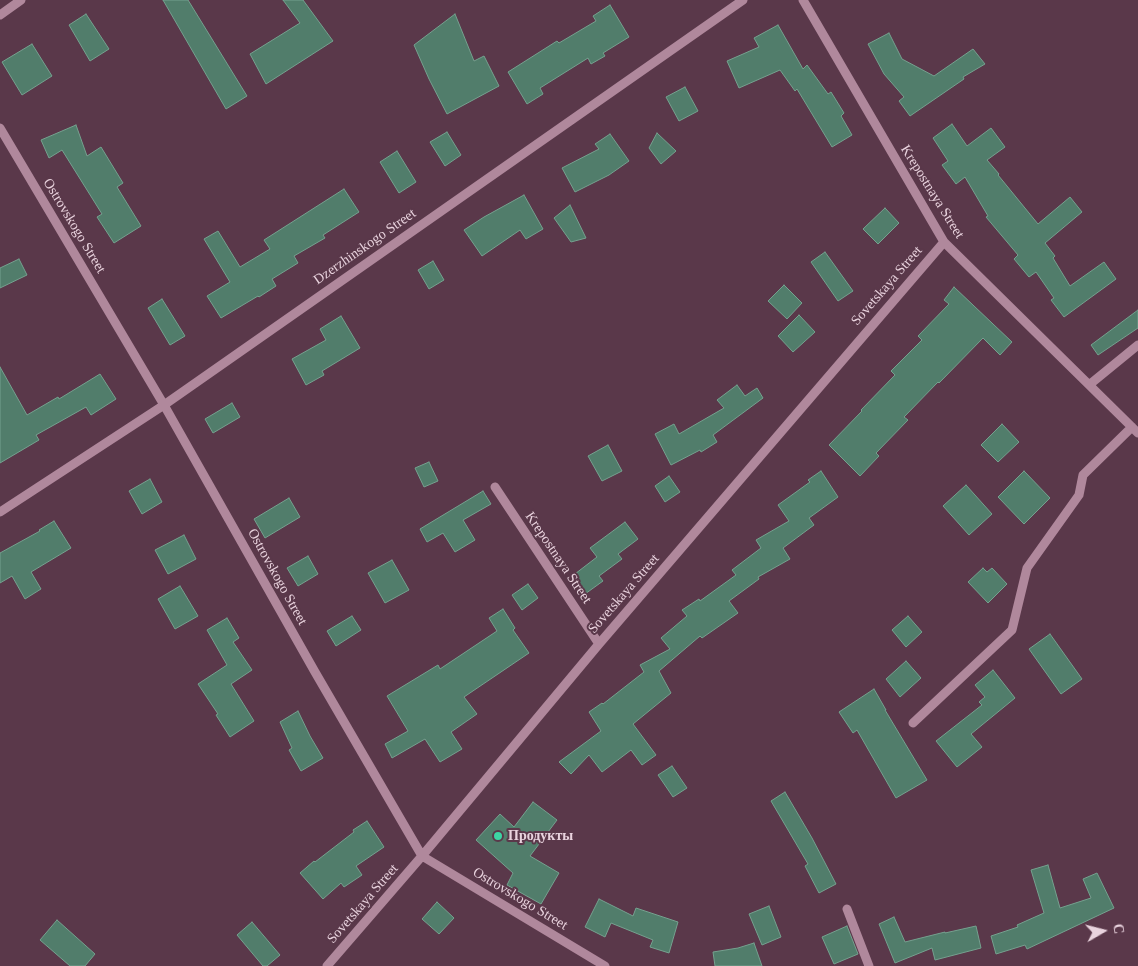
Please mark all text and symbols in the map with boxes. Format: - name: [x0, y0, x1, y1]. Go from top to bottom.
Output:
- street label: Krepostnaya Street: [897, 142, 967, 242]
- street label: Ostrovskogo Street: [39, 176, 109, 276]
- street label: Dzerzhinskogo Street: [311, 205, 419, 289]
- street label: Sovetskaya Street: [848, 243, 926, 329]
- street label: Krepostnaya Street: [521, 509, 595, 607]
- street label: Ostrovskogo Street: [244, 526, 310, 628]
- street label: Sovetskaya Street: [585, 551, 663, 637]
- place label: Продукты: [508, 828, 573, 844]
- marker: Продукты: [492, 830, 504, 842]
- street label: Sovetskaya Street: [324, 861, 402, 947]
- street label: Ostrovskogo Street: [470, 864, 570, 934]
- north arrow: [1078, 906, 1128, 956]
- text: С: [1110, 923, 1126, 935]

